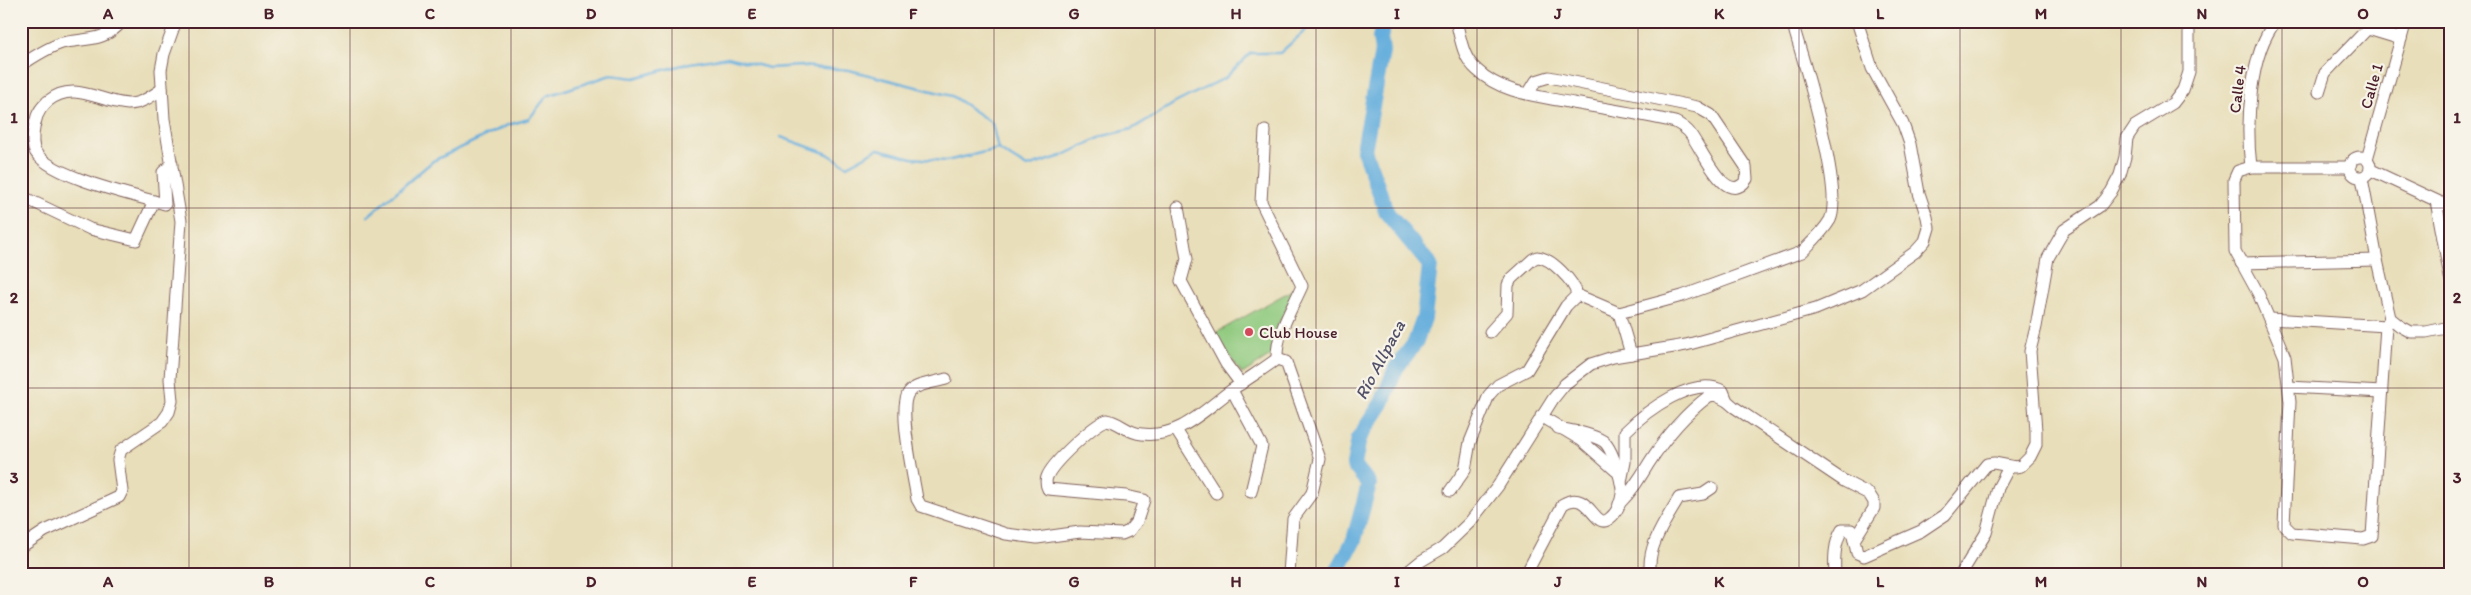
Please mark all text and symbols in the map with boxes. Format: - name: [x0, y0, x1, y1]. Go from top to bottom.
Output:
- text: A: [102, 4, 114, 23]
- text: B: [264, 4, 275, 23]
- text: C: [425, 4, 436, 23]
- text: D: [586, 4, 597, 23]
- text: E: [748, 4, 757, 23]
- text: F: [909, 4, 918, 23]
- text: G: [1068, 4, 1080, 23]
- text: H: [1230, 4, 1242, 23]
- text: I: [1394, 4, 1400, 23]
- text: J: [1553, 4, 1562, 23]
- text: K: [1714, 4, 1725, 23]
- text: L: [1876, 4, 1885, 23]
- text: M: [2035, 4, 2047, 23]
- text: N: [2197, 4, 2207, 23]
- text: O: [2357, 4, 2369, 23]
- street label: Calle 1: [2356, 61, 2387, 111]
- street label: Calle 4: [2225, 63, 2250, 114]
- text: 1: [10, 108, 18, 127]
- text: 1: [2453, 108, 2461, 127]
- text: 2: [10, 288, 19, 307]
- text: 2: [2453, 288, 2462, 307]
- water label: Río Allpaca: [1350, 316, 1410, 403]
- place label: Club House: [1259, 323, 1338, 342]
- marker: Club House: [1243, 326, 1255, 338]
- text: 3: [10, 468, 19, 487]
- text: 3: [2453, 468, 2462, 487]
- text: A: [102, 572, 114, 591]
- text: B: [264, 572, 275, 591]
- text: C: [425, 572, 436, 591]
- text: D: [586, 572, 597, 591]
- text: E: [748, 572, 757, 591]
- text: F: [909, 572, 918, 591]
- text: G: [1068, 572, 1080, 591]
- text: H: [1230, 572, 1242, 591]
- text: I: [1394, 572, 1400, 591]
- text: J: [1553, 572, 1562, 591]
- text: K: [1714, 572, 1725, 591]
- text: L: [1876, 572, 1885, 591]
- text: M: [2035, 572, 2047, 591]
- text: N: [2197, 572, 2207, 591]
- text: O: [2357, 572, 2369, 591]

